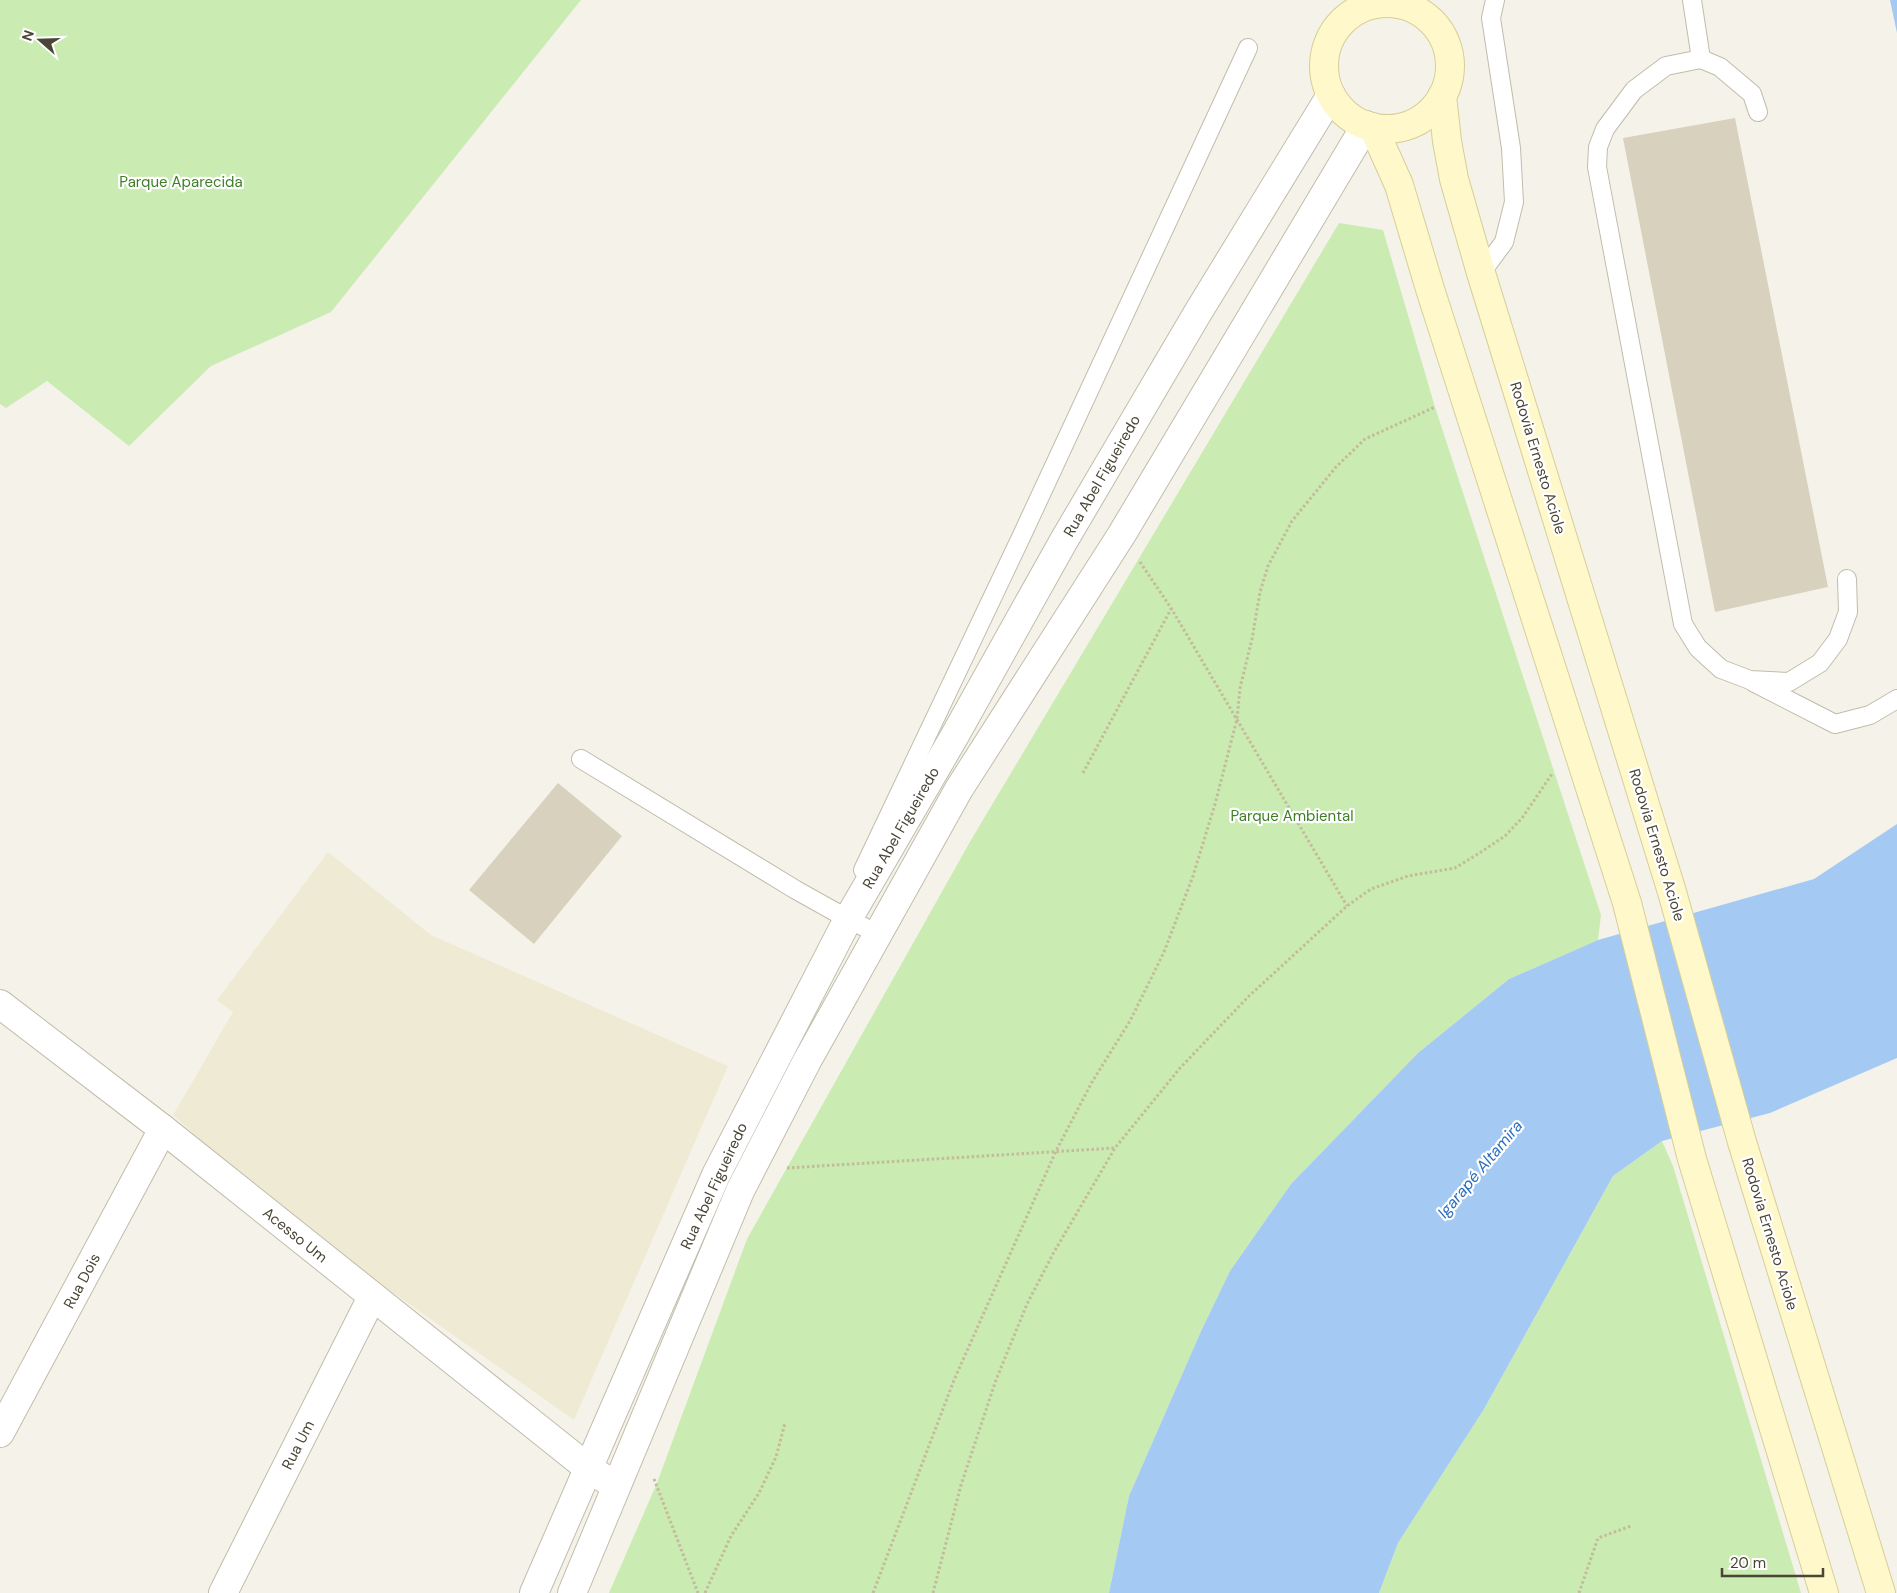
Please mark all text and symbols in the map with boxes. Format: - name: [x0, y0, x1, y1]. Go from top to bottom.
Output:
- north arrow: [15, 15, 65, 65]
- text: N: [18, 28, 38, 43]
- park label: Parque Aparecida: [119, 172, 243, 192]
- street label: Rodovia Ernesto Aciole: [1505, 379, 1571, 537]
- street label: Rua Abel Figueiredo: [1059, 411, 1145, 541]
- street label: Rua Abel Figueiredo: [858, 763, 944, 893]
- street label: Rodovia Ernesto Aciole: [1624, 766, 1690, 924]
- park label: Parque Ambiental: [1230, 806, 1354, 826]
- water label: Igarapé Altamira: [1433, 1115, 1527, 1222]
- street label: Rua Abel Figueiredo: [676, 1119, 752, 1253]
- street label: Rodovia Ernesto Aciole: [1737, 1155, 1803, 1313]
- street label: Acesso Um: [258, 1203, 332, 1267]
- street label: Rua Dois: [59, 1250, 105, 1312]
- street label: Rua Um: [277, 1417, 319, 1473]
- scale bar: [1722, 1546, 1823, 1578]
- text: 20 m: [1730, 1553, 1766, 1573]

